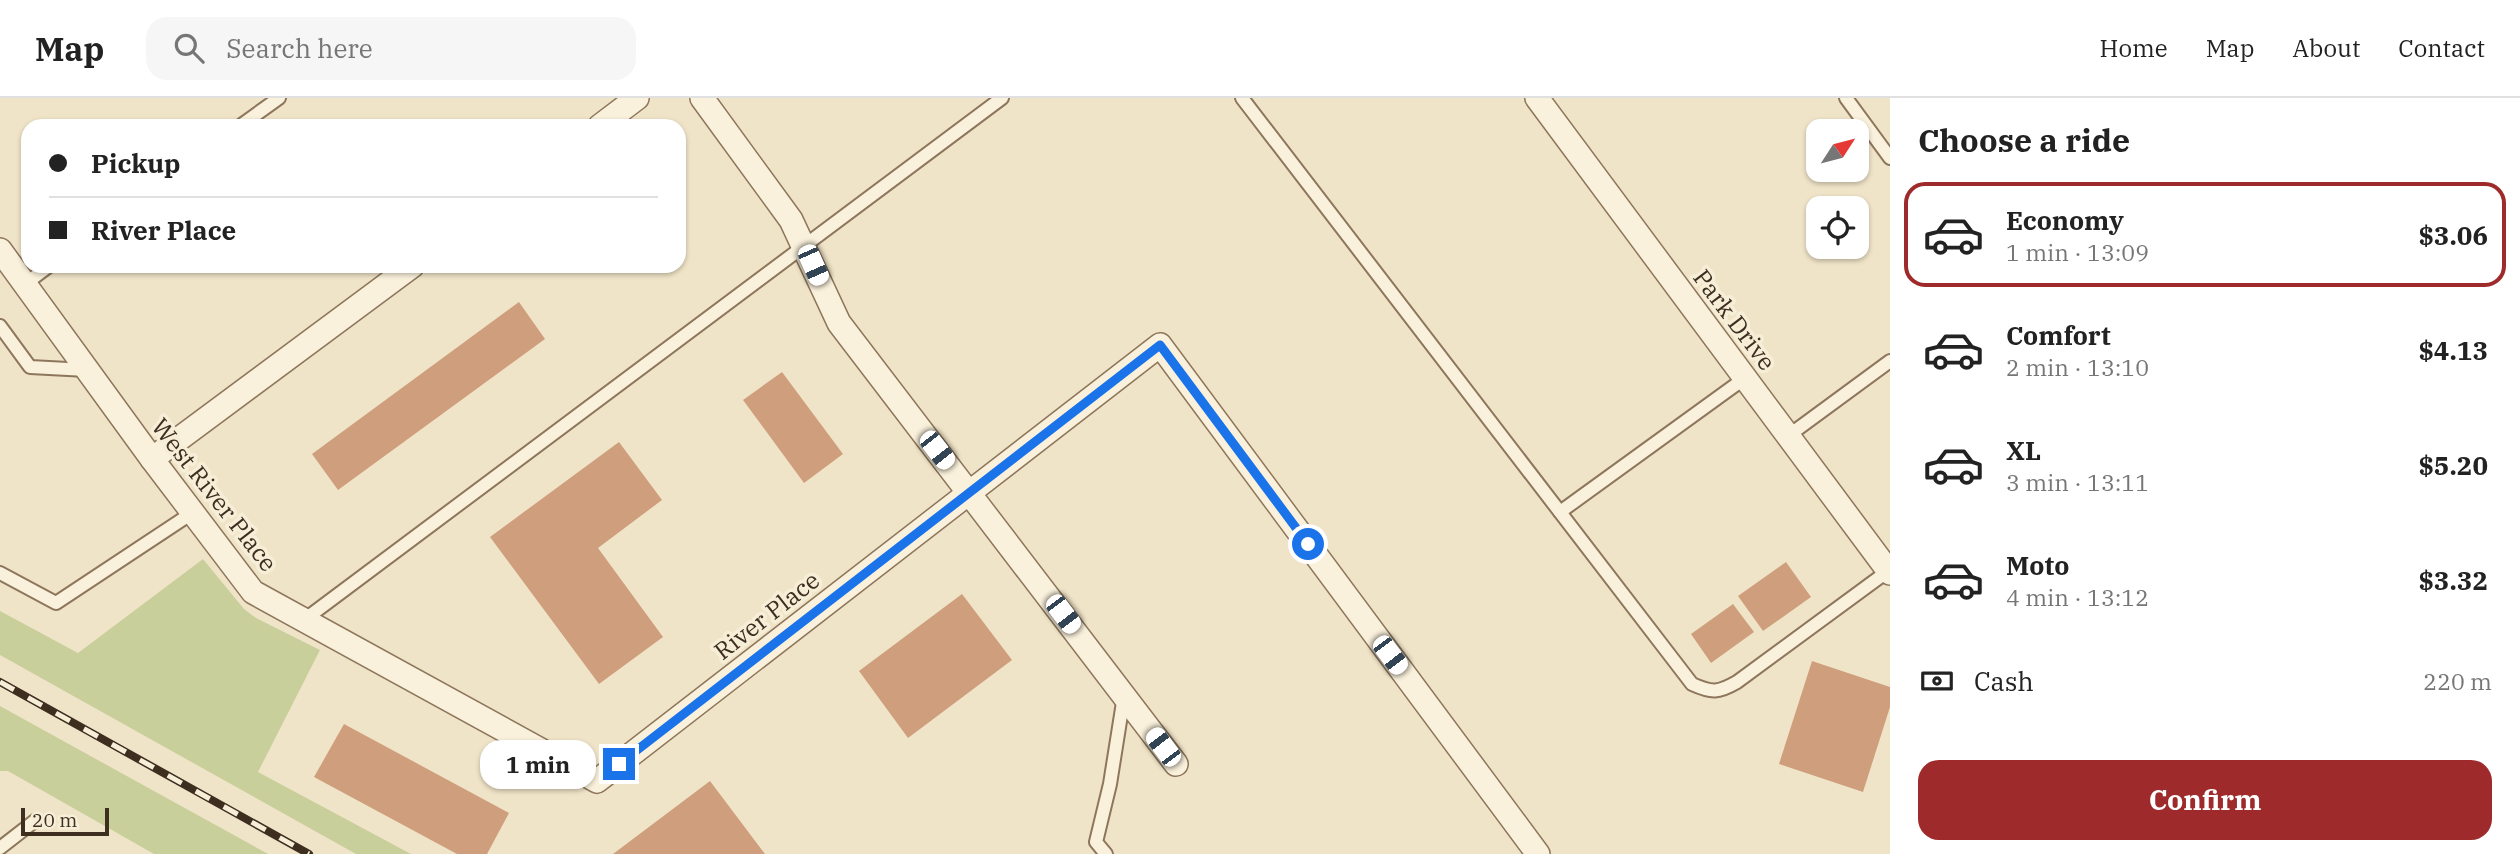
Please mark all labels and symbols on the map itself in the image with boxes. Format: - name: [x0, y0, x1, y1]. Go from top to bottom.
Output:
- north arrow: [1806, 119, 1869, 182]
- car: [795, 242, 832, 288]
- street label: Park Drive: [1686, 262, 1783, 376]
- street label: West River Place: [145, 411, 285, 578]
- car: [916, 427, 959, 473]
- route start: [1292, 528, 1324, 560]
- street label: River Place: [707, 564, 826, 666]
- car: [1042, 591, 1085, 637]
- car: [1369, 632, 1412, 678]
- car: [1142, 724, 1185, 770]
- callout: 1 min: [479, 740, 594, 788]
- route end: [603, 748, 635, 780]
- scale bar: [21, 805, 108, 837]

